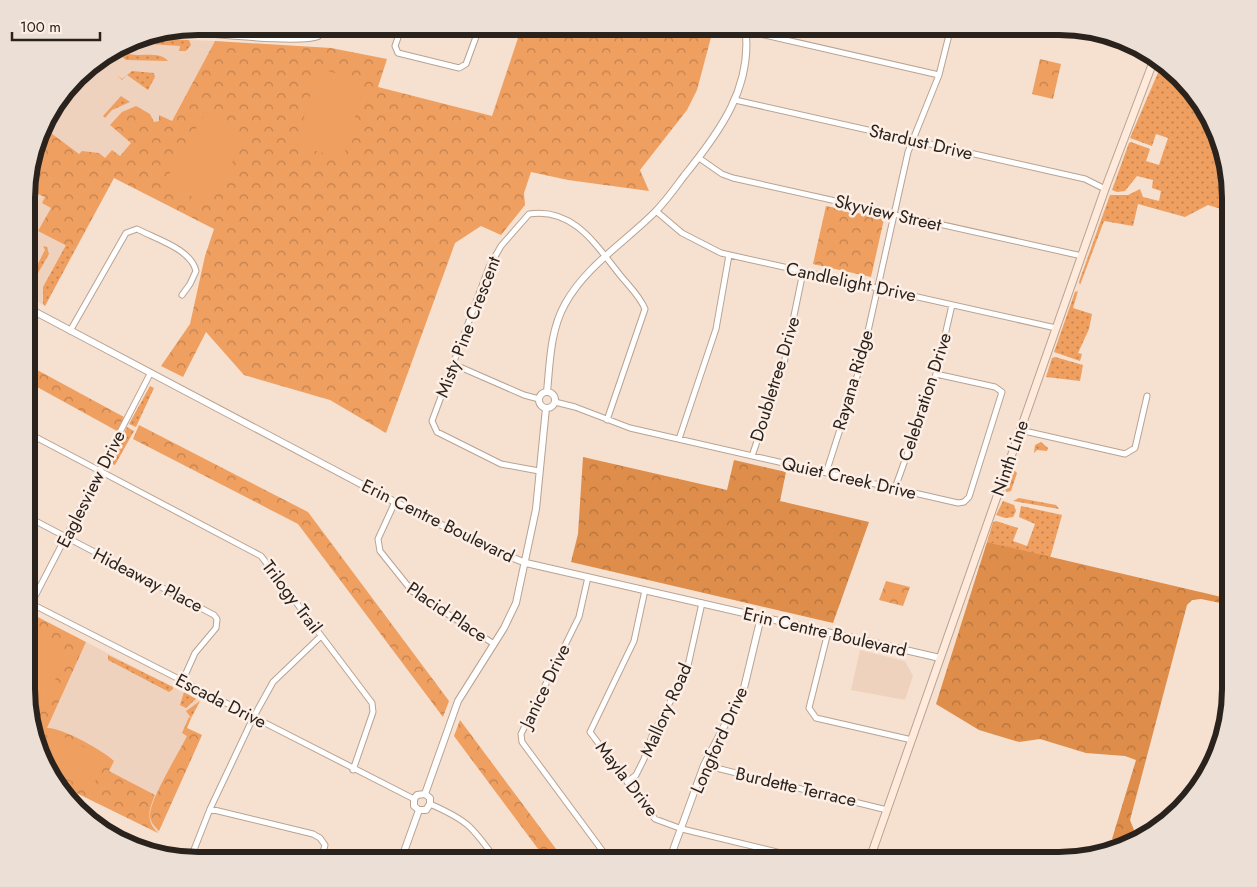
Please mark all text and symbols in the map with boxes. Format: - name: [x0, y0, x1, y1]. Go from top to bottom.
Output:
- scale bar: [12, 10, 100, 42]
- text: 100 m: [20, 16, 61, 38]
- street label: Stardust Drive: [867, 117, 975, 167]
- street label: Skyview Street: [832, 188, 945, 238]
- street label: Misty Pine Crescent: [429, 252, 507, 401]
- street label: Candlelight Drive: [784, 256, 918, 308]
- street label: Doubletree Drive: [744, 313, 806, 445]
- street label: Rayana Ridge: [826, 327, 880, 433]
- street label: Celebration Drive: [892, 329, 958, 465]
- street label: Ninth Line: [985, 417, 1035, 499]
- street label: Eaglesview Drive: [50, 426, 132, 552]
- street label: Quiet Creek Drive: [779, 450, 919, 506]
- street label: Erin Centre Boulevard: [357, 473, 519, 569]
- street label: Hideaway Place: [88, 541, 208, 619]
- street label: Trilogy Trail: [256, 555, 328, 639]
- street label: Placid Place: [402, 575, 492, 649]
- street label: Erin Centre Boulevard: [741, 601, 909, 663]
- street label: Janice Drive: [513, 640, 577, 734]
- street label: Mallory Road: [634, 659, 698, 761]
- street label: Escada Drive: [171, 667, 271, 735]
- street label: Longford Drive: [684, 682, 754, 798]
- street label: Mayla Drive: [589, 736, 665, 822]
- street label: Burdette Terrace: [733, 760, 859, 814]

